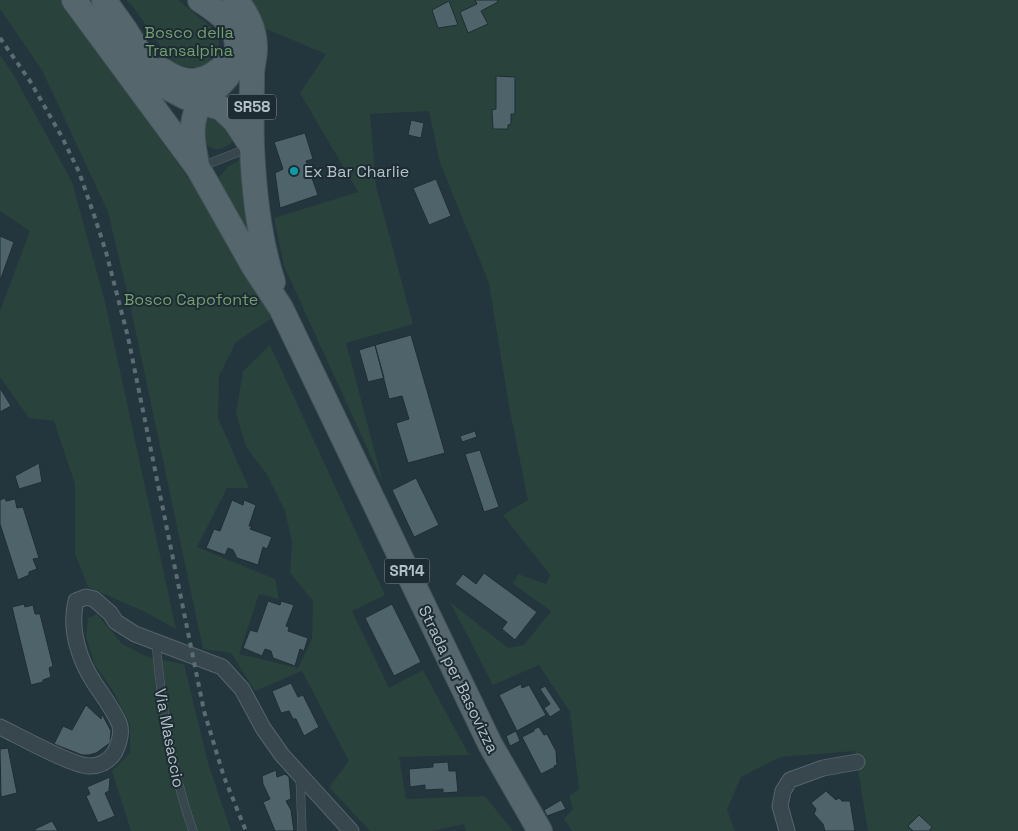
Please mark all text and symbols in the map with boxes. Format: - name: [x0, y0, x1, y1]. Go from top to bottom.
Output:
- park label: Bosco della Transalpina: [144, 22, 234, 61]
- road number: SR58: [228, 94, 276, 120]
- place label: Ex Bar Charlie: [304, 161, 409, 182]
- marker: Ex Bar Charlie: [288, 165, 300, 177]
- park label: Bosco Capofonte: [124, 289, 258, 310]
- road number: SR14: [384, 558, 430, 584]
- street label: Strada per Basovizza: [414, 602, 503, 756]
- street label: Via Masaccio: [150, 687, 189, 789]

